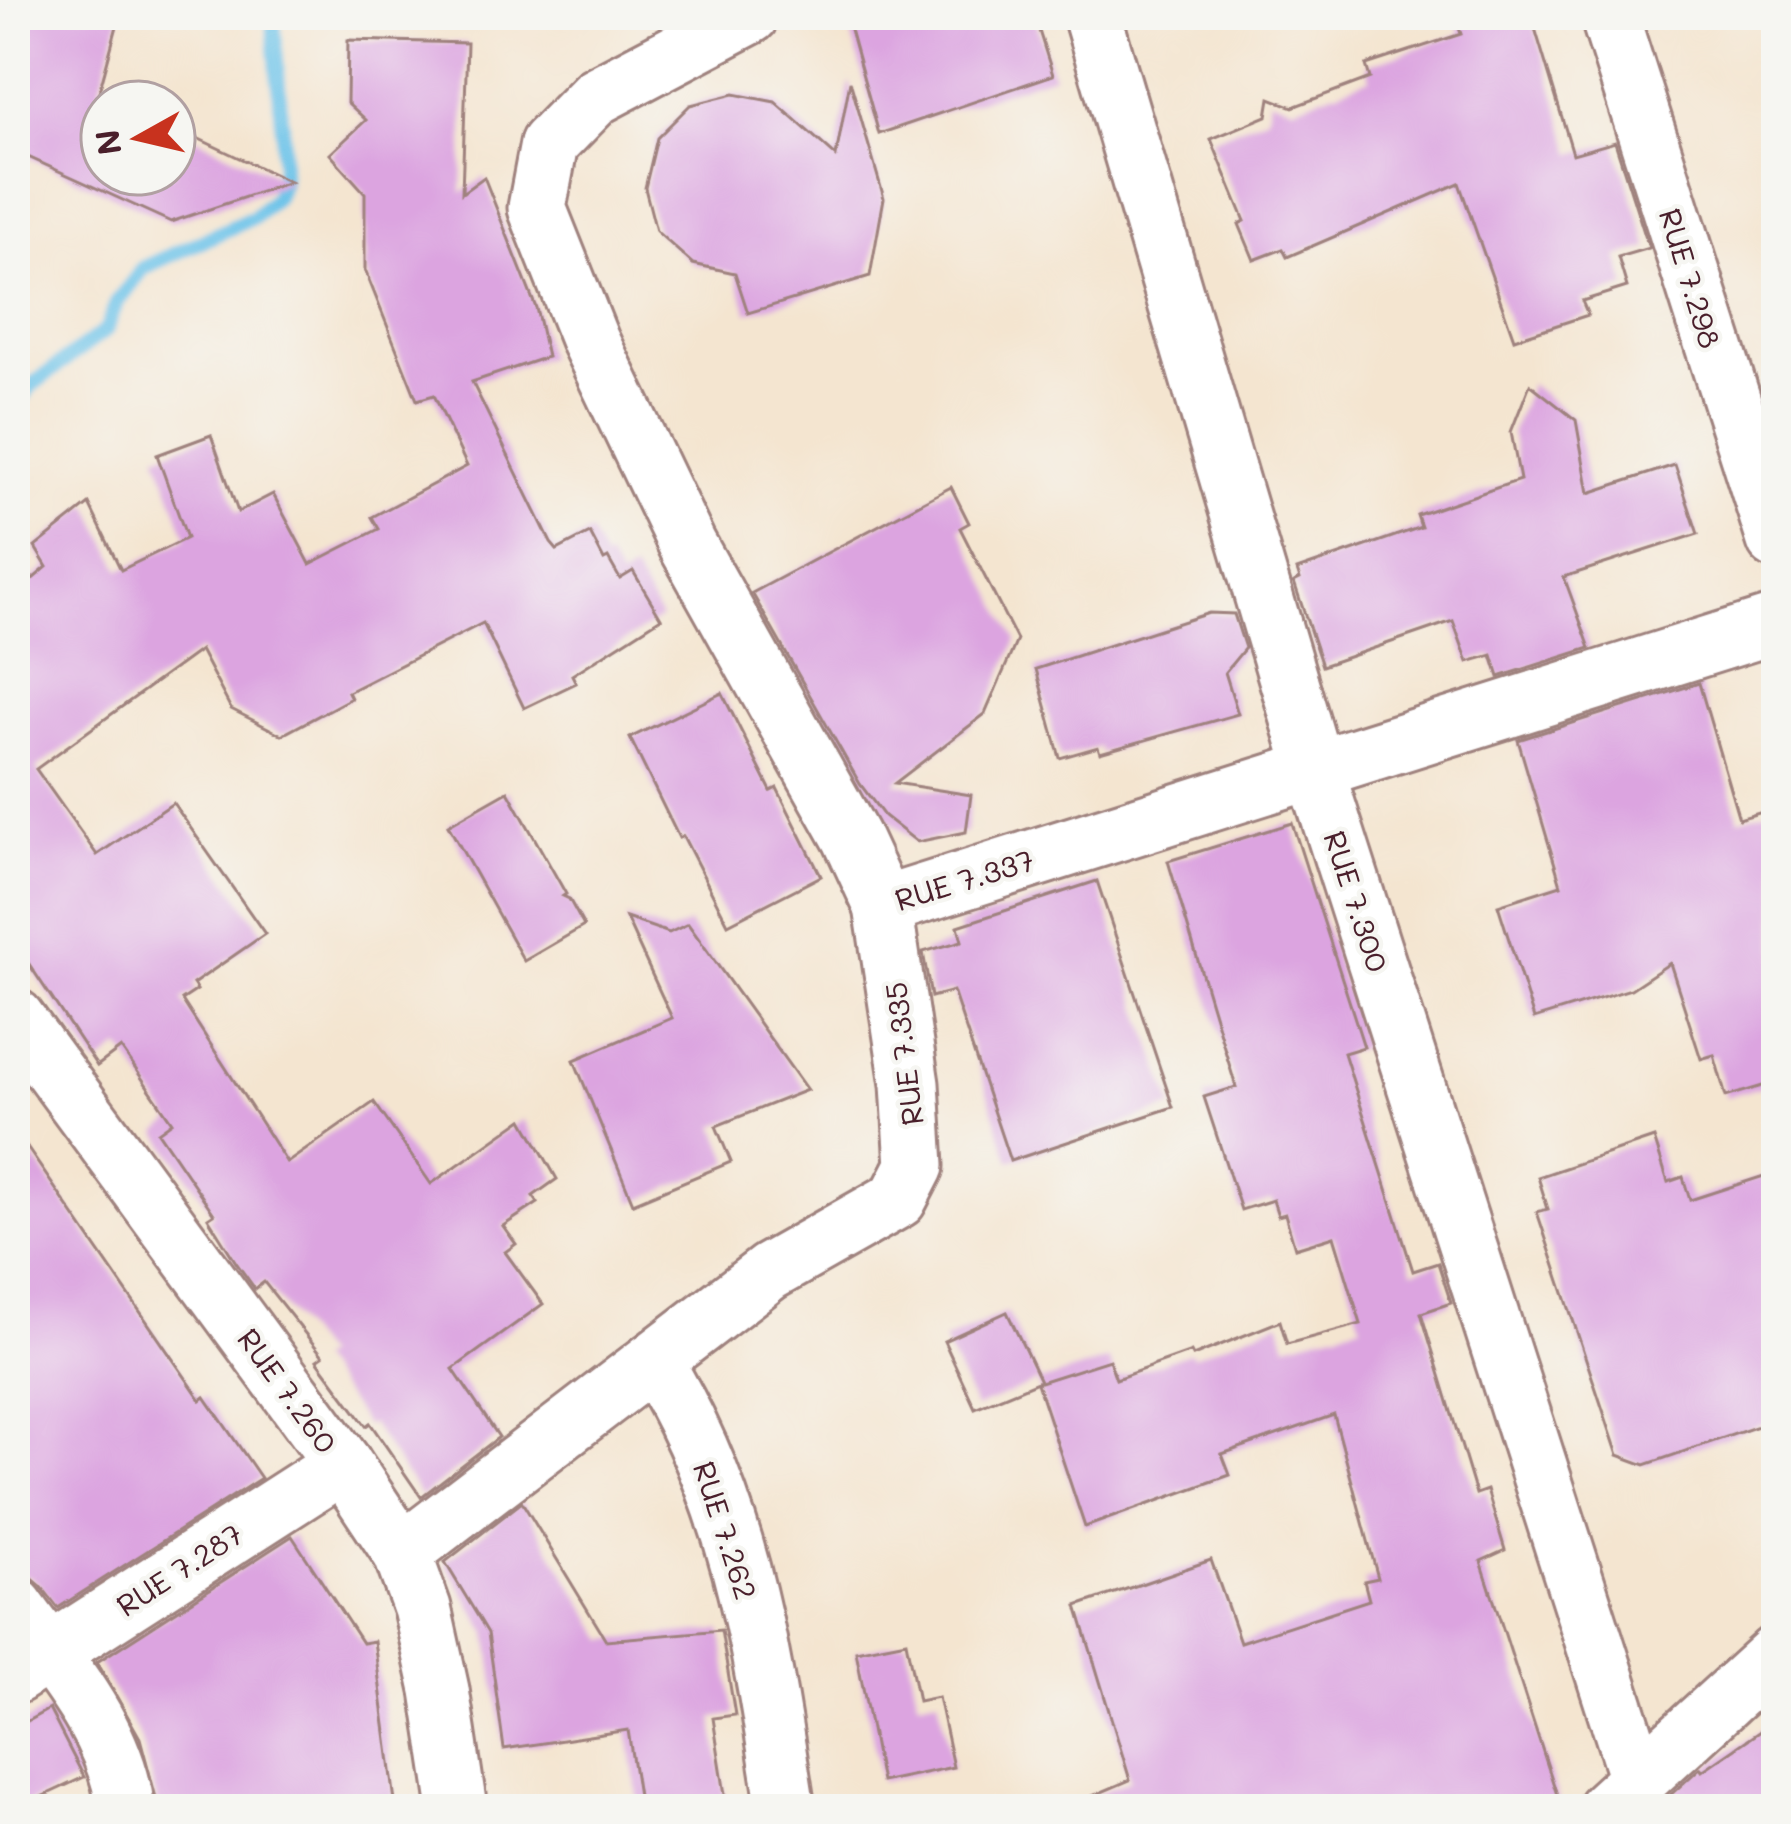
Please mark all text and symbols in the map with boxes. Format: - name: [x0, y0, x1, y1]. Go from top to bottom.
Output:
- north arrow: [78, 78, 198, 198]
- text: N: [84, 127, 130, 158]
- street label: RUE 7.298: [1651, 203, 1731, 353]
- street label: RUE 7.300: [1315, 825, 1399, 977]
- street label: RUE 7.337: [890, 839, 1038, 919]
- street label: RUE 7.335: [874, 980, 932, 1128]
- street label: RUE 7.260: [229, 1320, 347, 1460]
- street label: RUE 7.262: [685, 1456, 767, 1604]
- street label: RUE 7.287: [108, 1513, 250, 1625]

